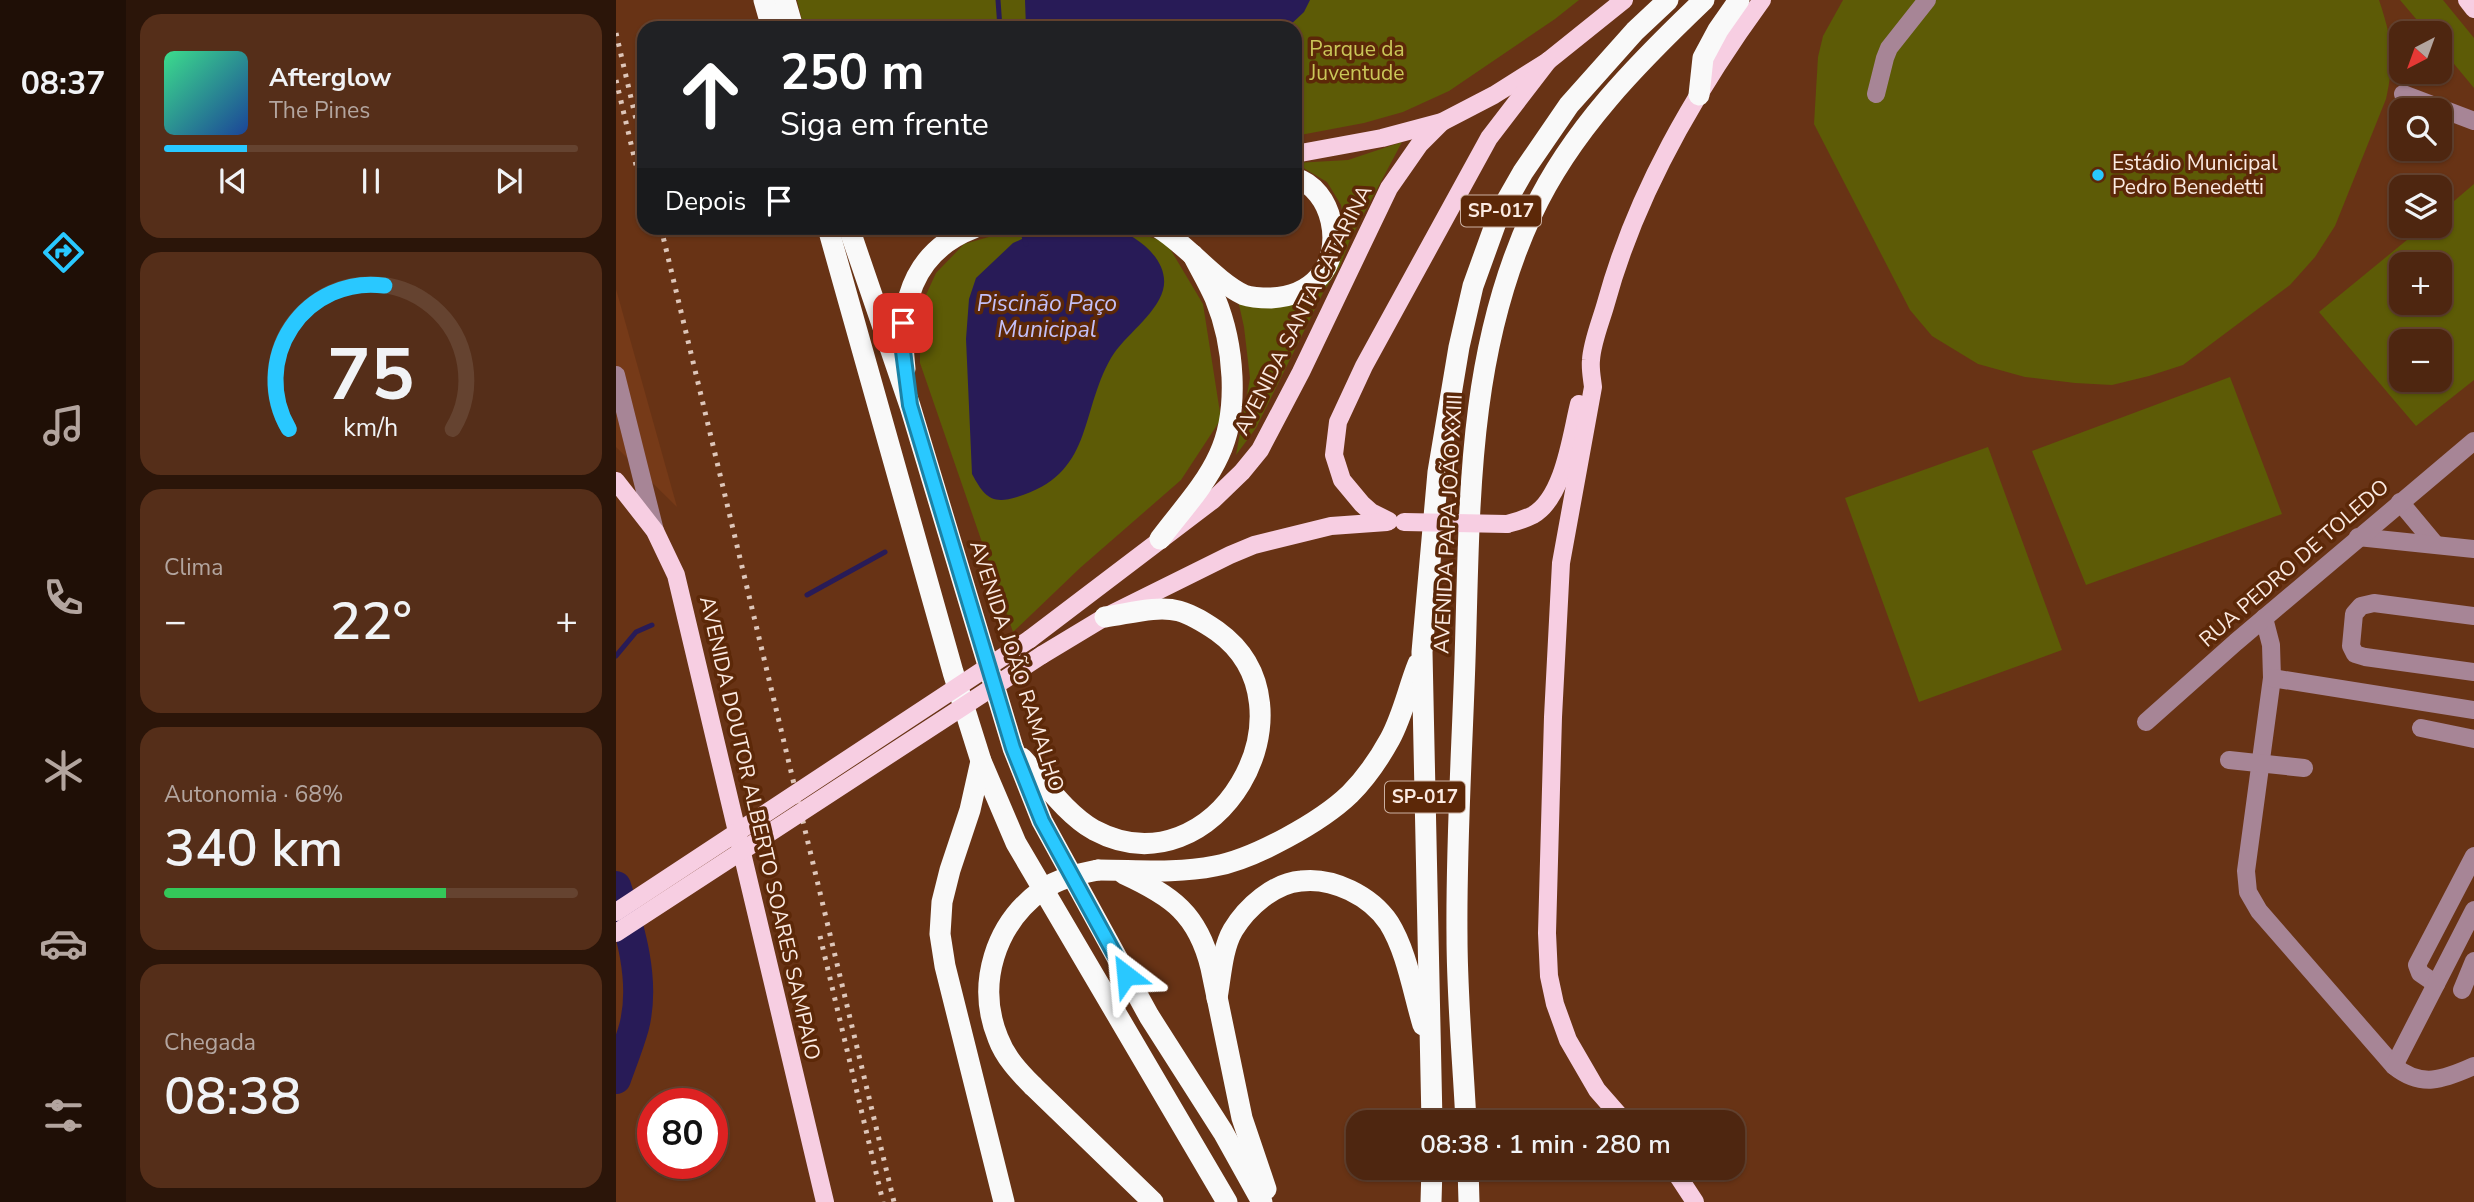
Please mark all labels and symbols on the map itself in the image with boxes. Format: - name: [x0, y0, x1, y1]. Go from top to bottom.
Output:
- north arrow: [2389, 21, 2452, 84]
- park label: Parque da Juventude: [1309, 35, 1405, 87]
- place label: Estádio Municipal Pedro Benedetti: [2112, 149, 2278, 201]
- marker: Estádio Municipal Pedro Benedetti: [2090, 167, 2106, 183]
- street label: AVENIDA SANTA CATARINA: [1228, 180, 1378, 440]
- road number: SP-017: [1461, 196, 1541, 226]
- water label: Piscinão Paço Municipal: [977, 288, 1117, 345]
- pin: [873, 293, 933, 353]
- street label: AVENIDA PAPA JOÃO XXIII: [1427, 393, 1469, 655]
- street label: RUA PEDRO DE TOLEDO: [2193, 473, 2395, 653]
- street label: AVENIDA JOÃO RAMALHO: [963, 537, 1071, 795]
- street label: AVENIDA DOUTOR ALBERTO SOARES SAMPAIO: [693, 593, 827, 1063]
- road number: SP-017: [1385, 782, 1465, 812]
- position arrow: [1089, 938, 1163, 1012]
- speed limit sign: 80: [637, 1088, 728, 1179]

